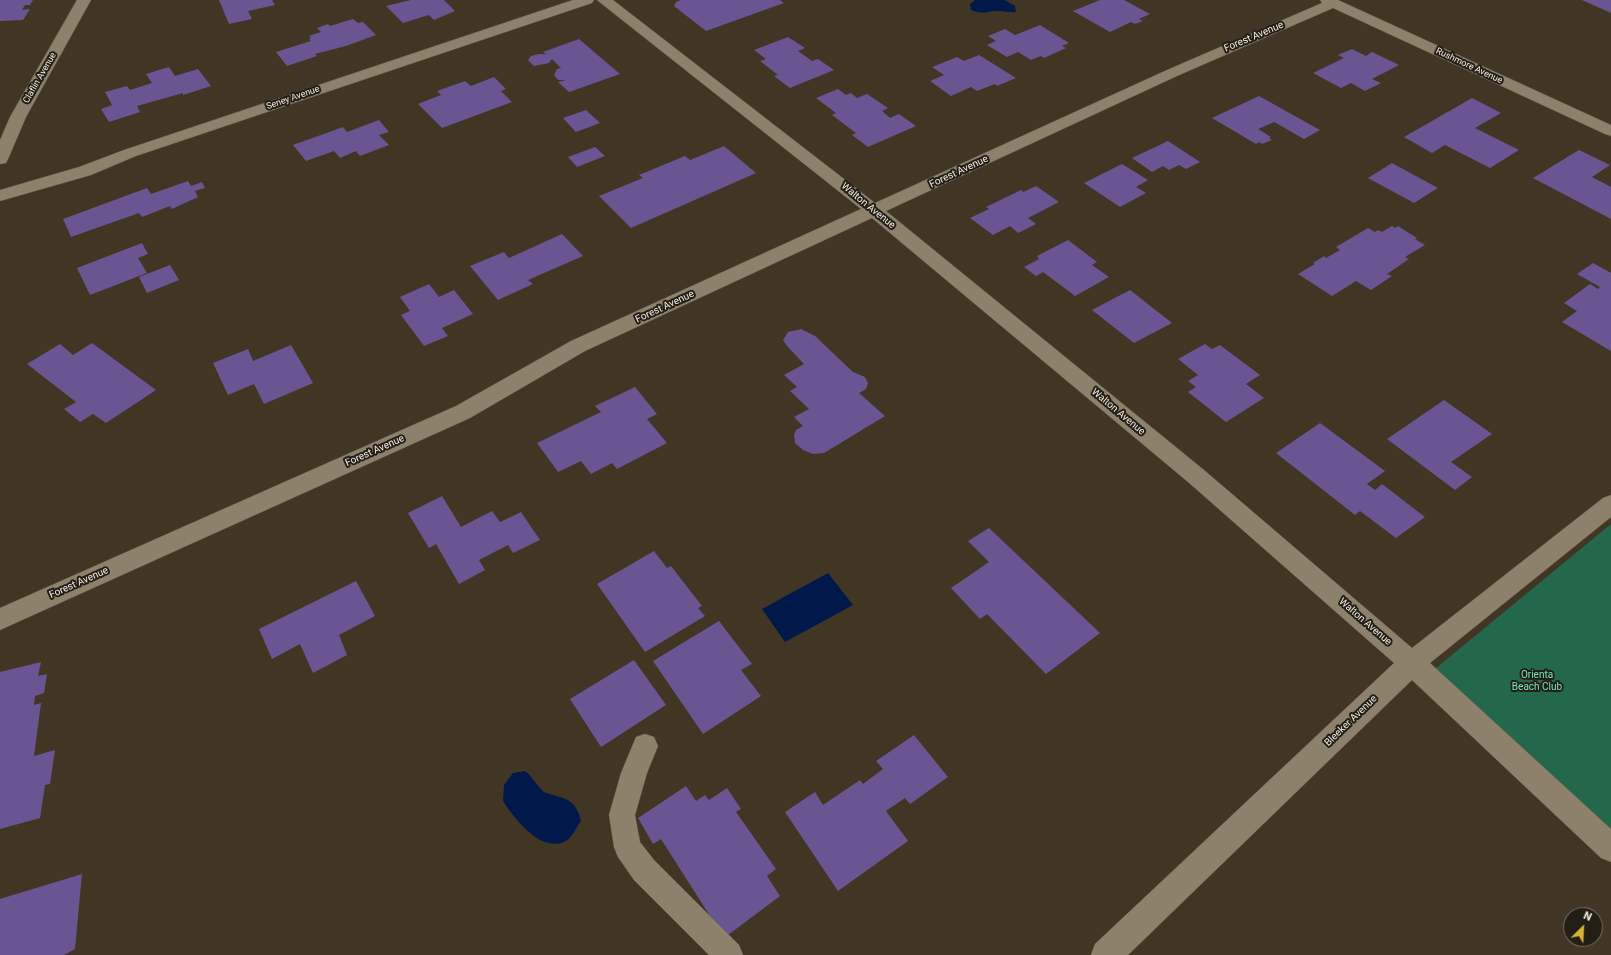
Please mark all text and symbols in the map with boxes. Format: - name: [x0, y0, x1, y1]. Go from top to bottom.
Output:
- street label: Forest Avenue: [1223, 19, 1285, 55]
- street label: Rushmore Avenue: [1434, 46, 1504, 86]
- street label: Claflin Avenue: [21, 51, 59, 105]
- street label: Seney Avenue: [265, 84, 321, 112]
- street label: Forest Avenue: [928, 153, 990, 191]
- street label: Walton Avenue: [839, 181, 897, 231]
- street label: Forest Avenue: [634, 288, 696, 326]
- street label: Walton Avenue: [1089, 386, 1147, 438]
- street label: Forest Avenue: [344, 433, 406, 469]
- street label: Forest Avenue: [48, 565, 110, 601]
- street label: Walton Avenue: [1336, 596, 1394, 648]
- park label: Orienta Beach Club: [1512, 669, 1562, 692]
- street label: Bleeker Avenue: [1322, 693, 1380, 749]
- north arrow: [1563, 907, 1603, 947]
- text: N: [1581, 909, 1594, 924]

